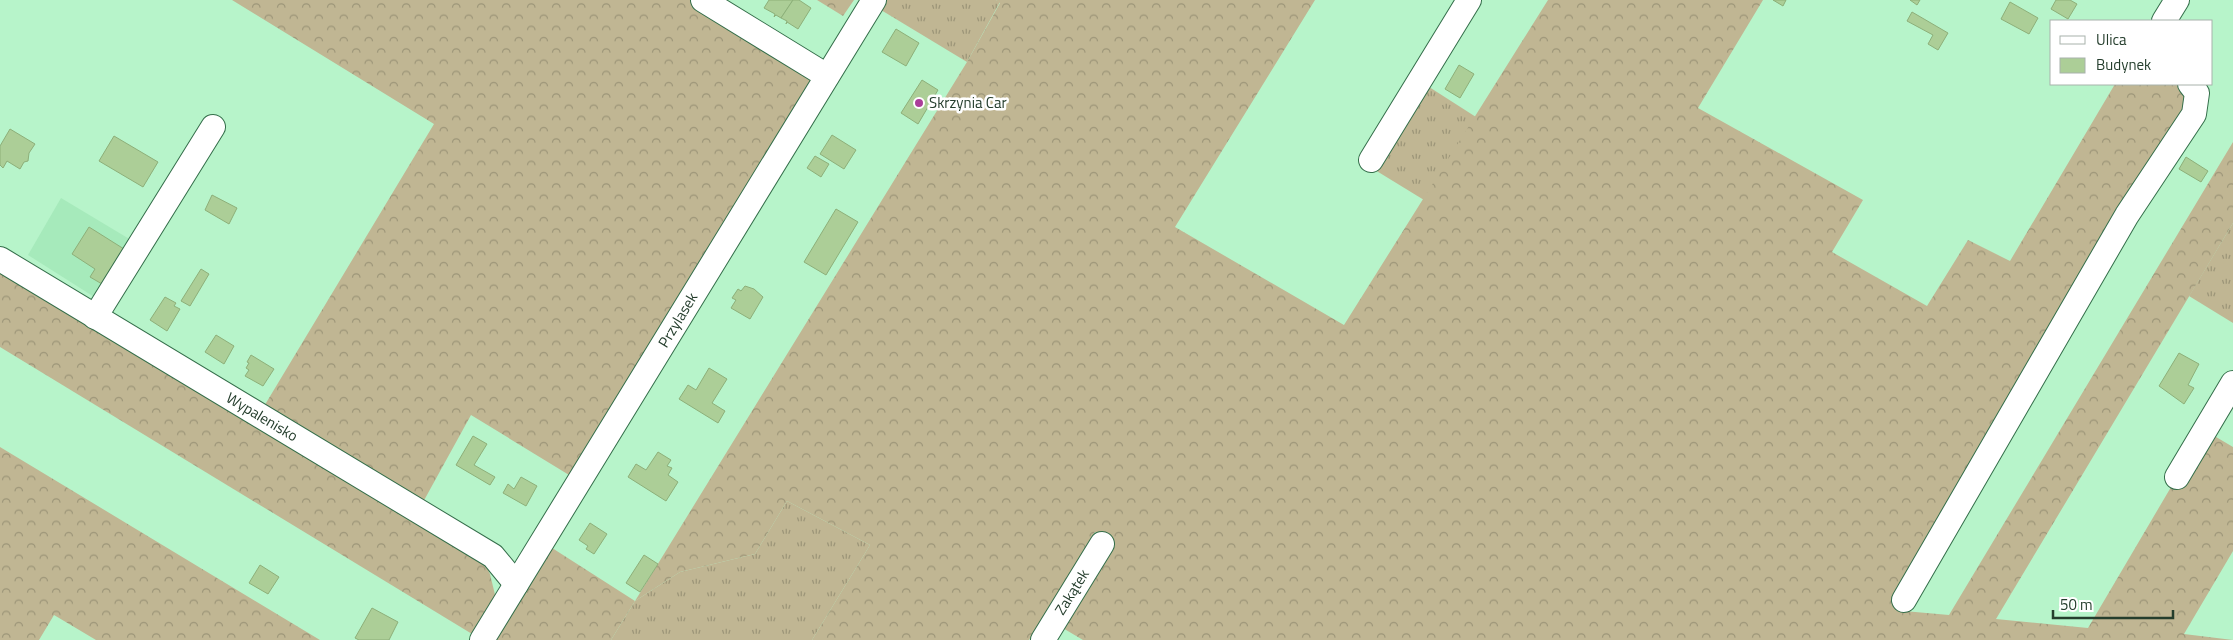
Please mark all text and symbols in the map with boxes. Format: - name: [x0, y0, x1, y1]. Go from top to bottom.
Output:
- legend: [2050, 20, 2213, 85]
- text: Ulica: [2096, 28, 2127, 51]
- text: Budynek: [2096, 53, 2151, 76]
- place label: Skrzynia Car: [929, 91, 1007, 114]
- marker: Skrzynia Car: [913, 97, 925, 109]
- street label: Przylasek: [652, 288, 703, 352]
- street label: Wypalenisko: [222, 386, 303, 447]
- street label: Zakątek: [1049, 564, 1095, 619]
- scale bar: [2053, 588, 2173, 620]
- text: 50 m: [2060, 593, 2093, 616]

